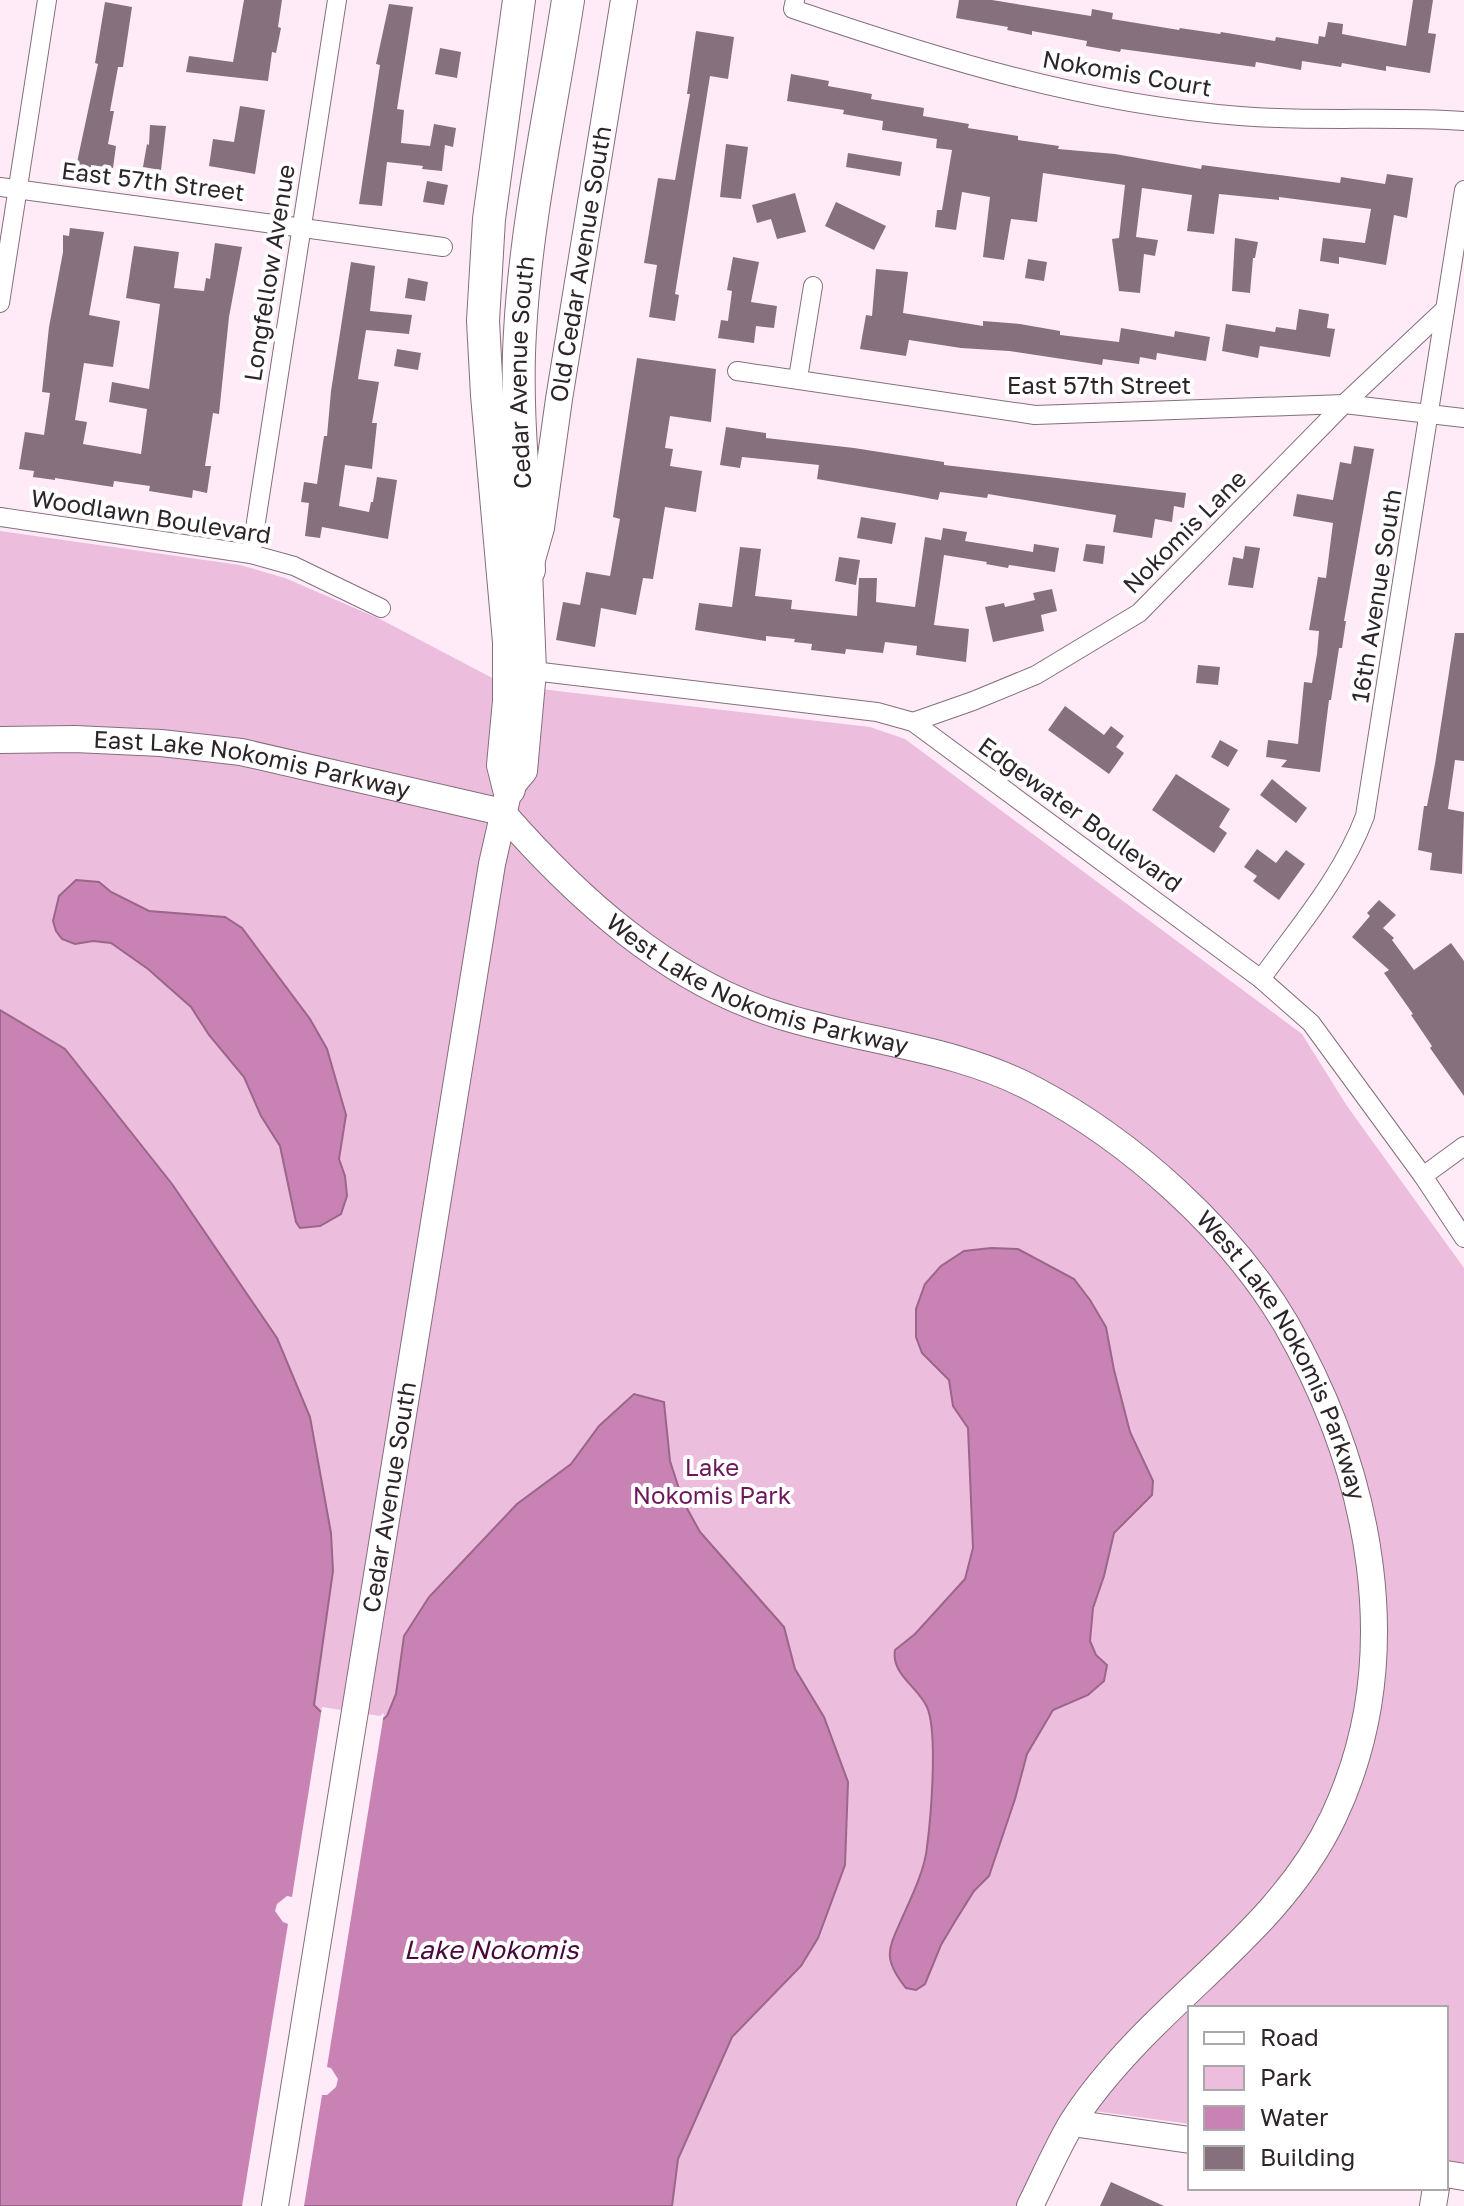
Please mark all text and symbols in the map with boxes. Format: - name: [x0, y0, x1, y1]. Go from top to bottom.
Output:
- street label: Nokomis Court: [1040, 43, 1214, 102]
- street label: Old Cedar Avenue South: [543, 124, 616, 404]
- street label: East 57th Street: [60, 155, 246, 206]
- street label: Longfellow Avenue: [237, 162, 300, 383]
- street label: Cedar Avenue South: [503, 254, 540, 490]
- street label: East 57th Street: [1007, 370, 1191, 399]
- street label: Nokomis Lane: [1116, 463, 1252, 599]
- street label: Woodlawn Boulevard: [29, 482, 273, 549]
- street label: 16th Avenue South: [1344, 487, 1407, 705]
- street label: East Lake Nokomis Parkway: [93, 724, 413, 803]
- street label: Edgewater Boulevard: [973, 730, 1188, 897]
- street label: West Lake Nokomis Parkway: [601, 906, 911, 1059]
- street label: West Lake Nokomis Parkway: [1191, 1204, 1373, 1503]
- street label: Cedar Avenue South: [355, 1379, 421, 1614]
- park label: Lake Nokomis Park: [633, 1452, 791, 1509]
- water label: Lake Nokomis: [404, 1934, 579, 1965]
- legend: [1188, 2006, 1448, 2190]
- text: Road: [1260, 2022, 1319, 2051]
- text: Park: [1260, 2062, 1312, 2091]
- text: Water: [1260, 2102, 1328, 2131]
- text: Building: [1260, 2142, 1355, 2171]

